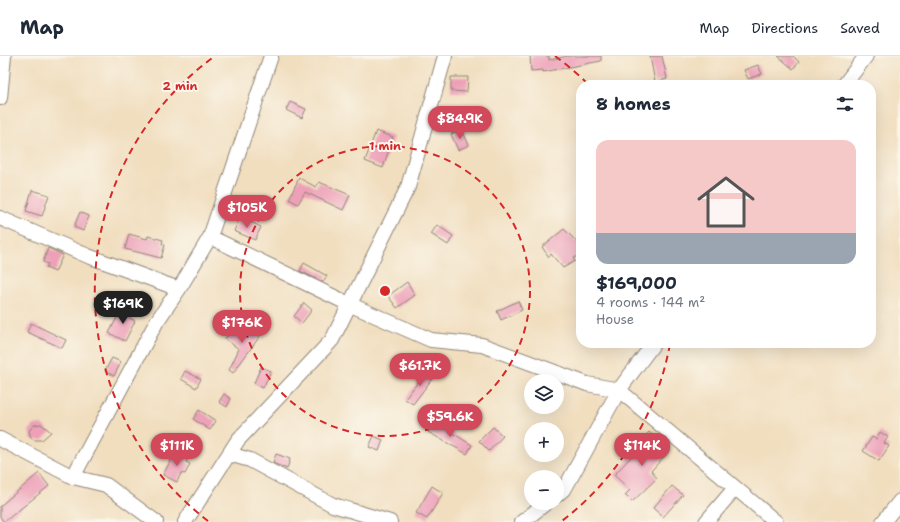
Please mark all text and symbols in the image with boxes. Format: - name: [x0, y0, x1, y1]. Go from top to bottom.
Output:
- text: Map: [20, 15, 64, 40]
- text: Map: [700, 19, 730, 37]
- text: Directions: [752, 19, 818, 37]
- text: Saved: [840, 19, 880, 37]
- text: 2 min: [163, 78, 198, 94]
- text: 8 homes: [596, 93, 671, 115]
- icon: filters: [834, 93, 856, 115]
- pin: $84.9K: [427, 106, 493, 140]
- text: $84.9K: [437, 110, 483, 127]
- text: 1 min: [369, 138, 401, 154]
- icon: home: [690, 166, 762, 238]
- pin: $105K: [219, 195, 275, 229]
- text: $105K: [227, 199, 267, 216]
- text: $169,000: [596, 272, 677, 294]
- centre of rings: [378, 284, 392, 298]
- pin: $169K: [95, 291, 151, 325]
- text: 4 rooms · 144 m²: [596, 294, 705, 311]
- text: $169K: [103, 295, 143, 312]
- pin: $176K: [214, 310, 270, 344]
- text: House: [596, 311, 634, 328]
- text: $176K: [221, 314, 263, 331]
- pin: $61.7K: [387, 353, 453, 387]
- text: $61.7K: [399, 357, 441, 374]
- map controls: [524, 374, 564, 510]
- button: layers: [524, 374, 564, 414]
- pin: $59.6K: [417, 404, 483, 438]
- text: $59.6K: [426, 408, 474, 425]
- button: +: [524, 422, 564, 462]
- pin: $111K: [149, 433, 205, 467]
- pin: $114K: [614, 433, 670, 467]
- text: $111K: [160, 437, 194, 454]
- text: $114K: [623, 437, 661, 454]
- button: −: [524, 470, 564, 510]

